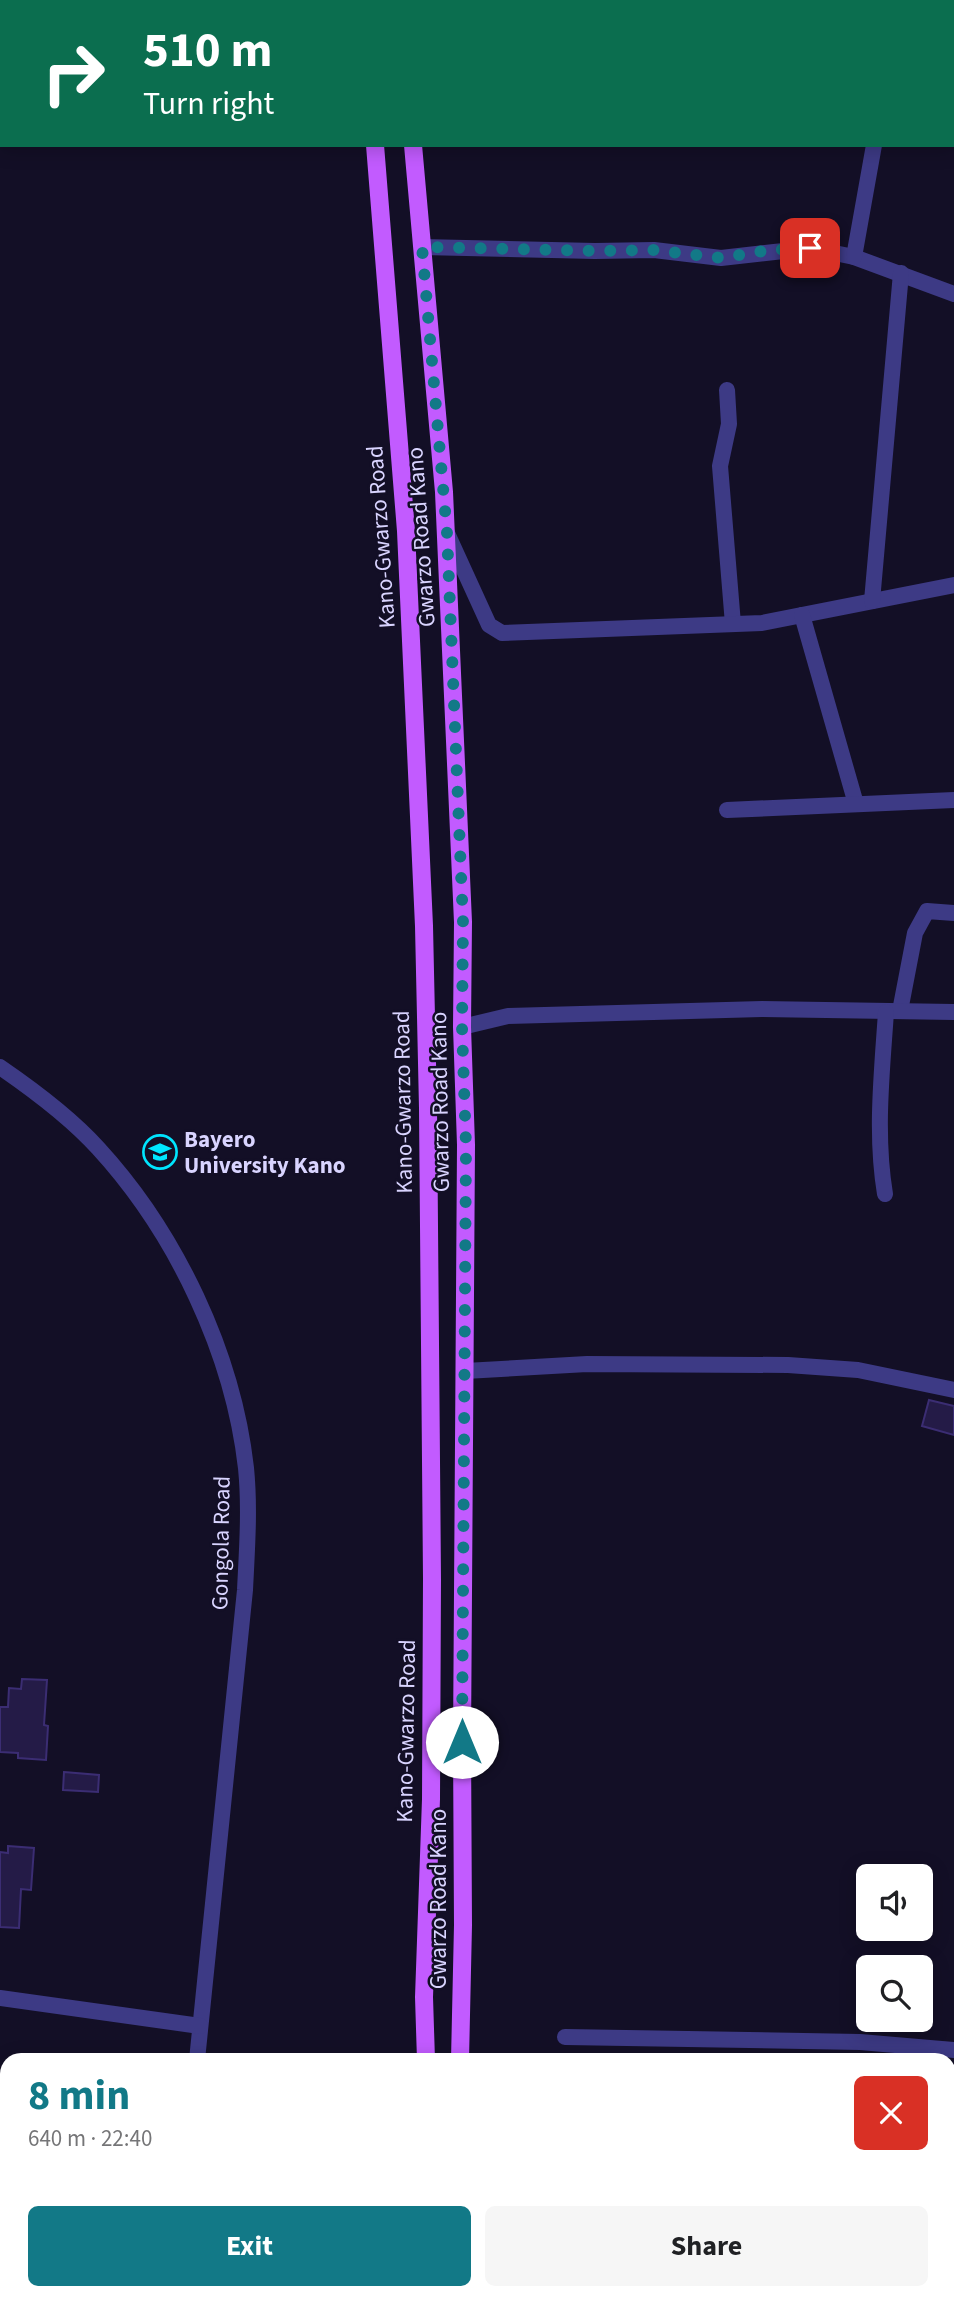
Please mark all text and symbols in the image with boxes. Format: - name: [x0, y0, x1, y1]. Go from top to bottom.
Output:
- text: 510 m: [143, 16, 272, 86]
- icon: right: [28, 28, 119, 119]
- text: Turn right: [143, 81, 274, 127]
- pin: [780, 218, 840, 278]
- icon: arrive: [791, 229, 829, 267]
- street label: Kano-Gwarzo Road: [358, 444, 404, 630]
- street label: Gwarzo Road Kano: [398, 446, 444, 628]
- street label: Kano-Gwarzo Road: [385, 1010, 421, 1194]
- street label: Gwarzo Road Kano: [422, 1011, 458, 1193]
- place label: Bayero University Kano: [184, 1123, 346, 1182]
- school or university icon: Bayero University Kano: [141, 1133, 179, 1171]
- street label: Gongola Road: [203, 1476, 239, 1610]
- street label: Kano-Gwarzo Road: [388, 1639, 424, 1823]
- position arrow: [425, 1705, 499, 1779]
- street label: Gwarzo Road Kano: [422, 1809, 455, 1989]
- map controls: [856, 1864, 933, 2032]
- button: sound: [856, 1864, 933, 1941]
- button: search: [856, 1955, 933, 2032]
- text: 8 min: [28, 2066, 130, 2126]
- button: close: [854, 2076, 928, 2150]
- text: 640 m · 22:40: [28, 2122, 152, 2155]
- button: Exit: [28, 2206, 471, 2286]
- button: Share: [485, 2206, 928, 2286]

